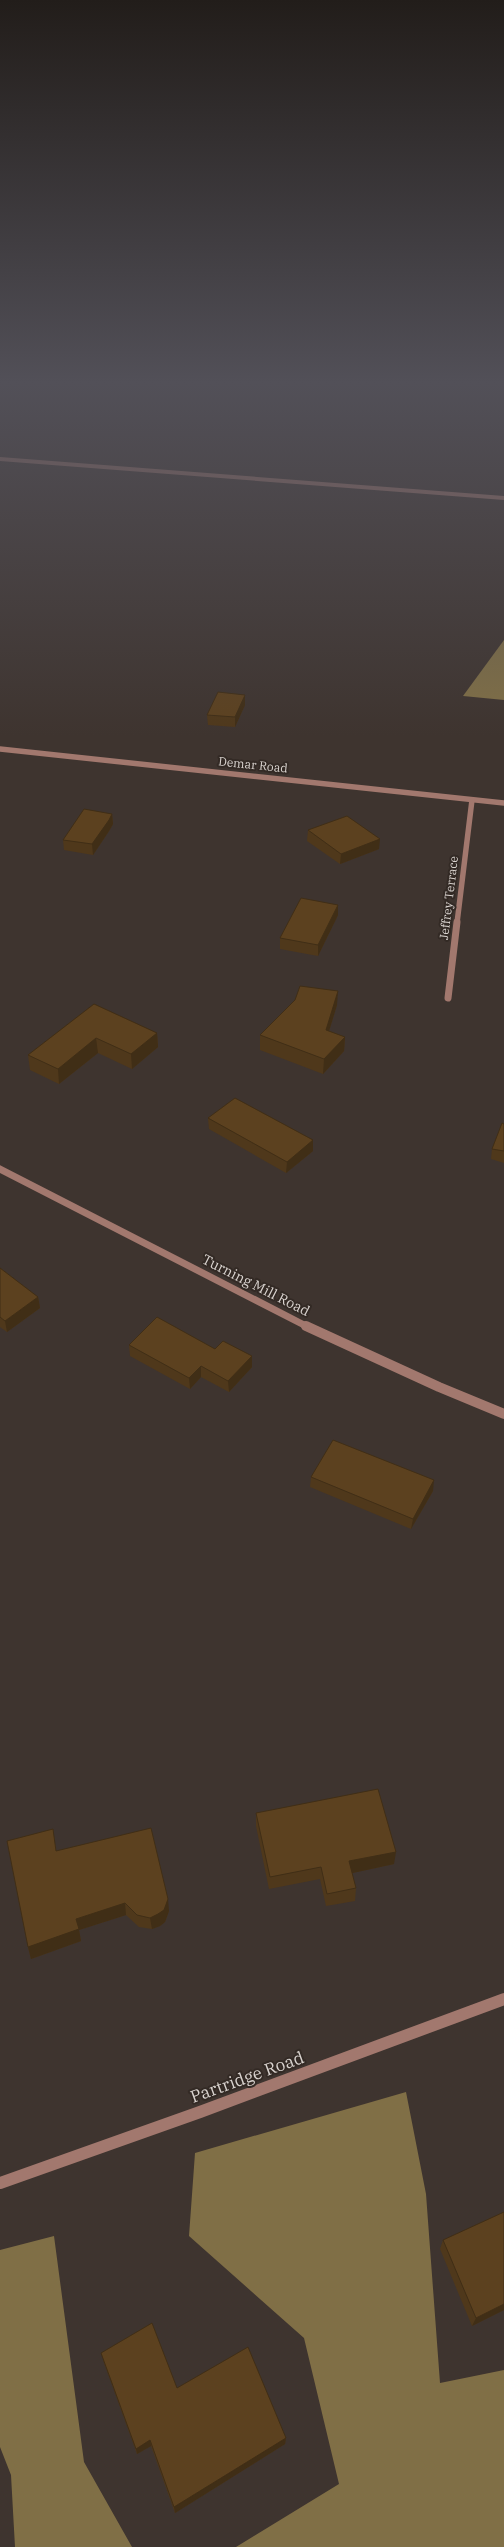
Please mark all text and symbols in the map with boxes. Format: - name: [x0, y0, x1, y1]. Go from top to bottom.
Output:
- street label: Demar Road: [218, 753, 288, 776]
- street label: Jeffrey Terrace: [436, 855, 461, 941]
- street label: Turning Mill Road: [199, 1250, 313, 1320]
- street label: Partridge Road: [187, 2046, 307, 2108]

